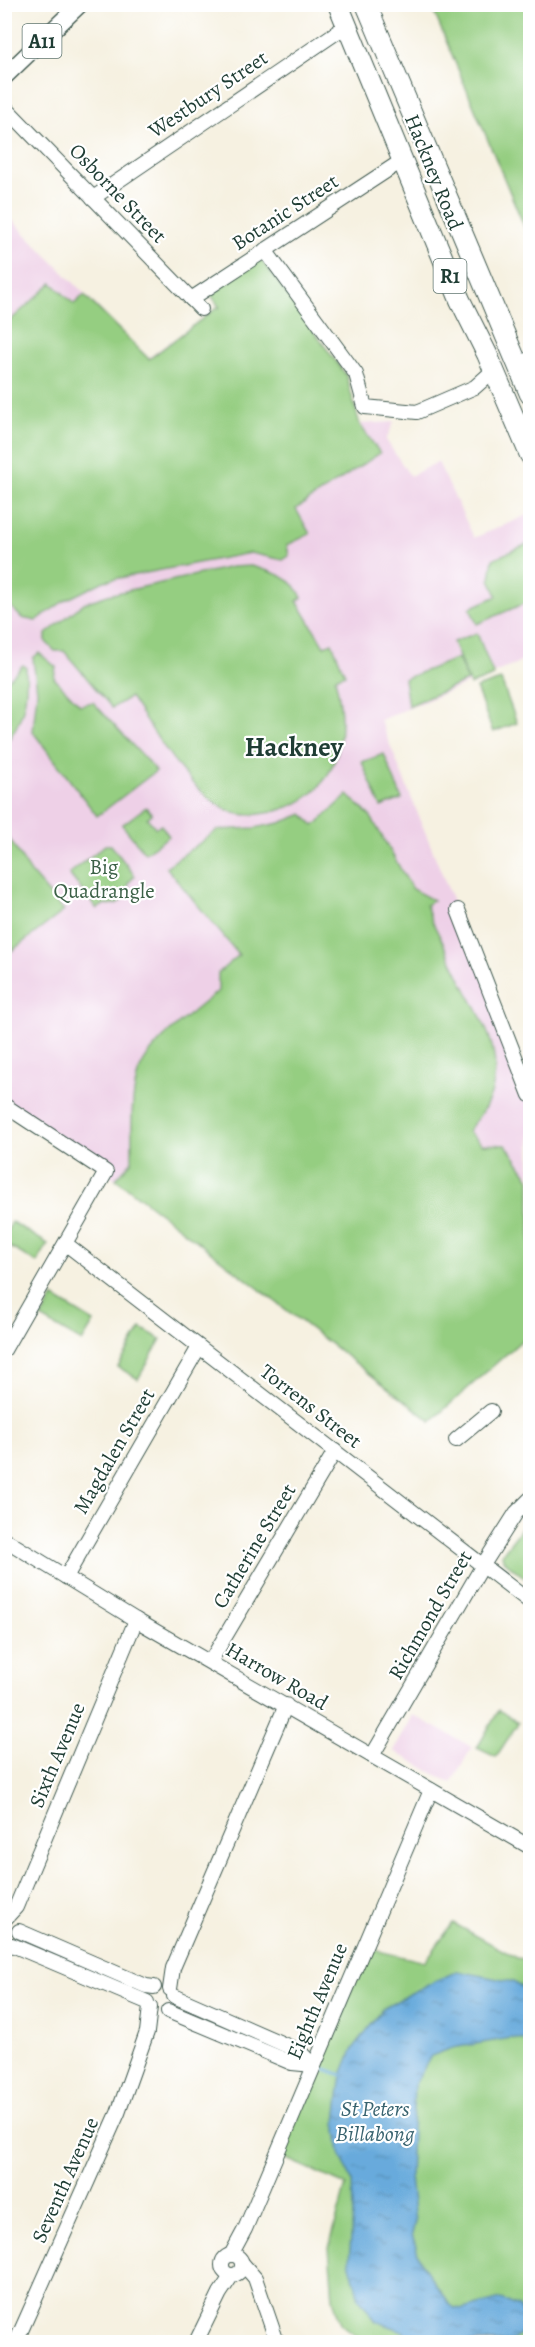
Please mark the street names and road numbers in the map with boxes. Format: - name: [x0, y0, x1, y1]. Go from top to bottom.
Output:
- road number: A11: [22, 24, 62, 58]
- street label: Westbury Street: [142, 44, 273, 145]
- street label: Hackney Road: [398, 110, 470, 235]
- street label: Osborne Street: [63, 137, 173, 249]
- street label: Botanic Street: [226, 167, 344, 257]
- road number: R1: [434, 259, 466, 293]
- street label: Torrens Street: [254, 1358, 368, 1455]
- street label: Magdalen Street: [67, 1383, 161, 1519]
- street label: Catherine Street: [206, 1478, 302, 1614]
- street label: Richmond Street: [382, 1545, 478, 1685]
- street label: Harrow Road: [221, 1635, 334, 1717]
- street label: Sixth Avenue: [22, 1698, 92, 1812]
- street label: Eighth Avenue: [280, 1938, 354, 2064]
- street label: Seventh Avenue: [25, 2113, 105, 2247]

